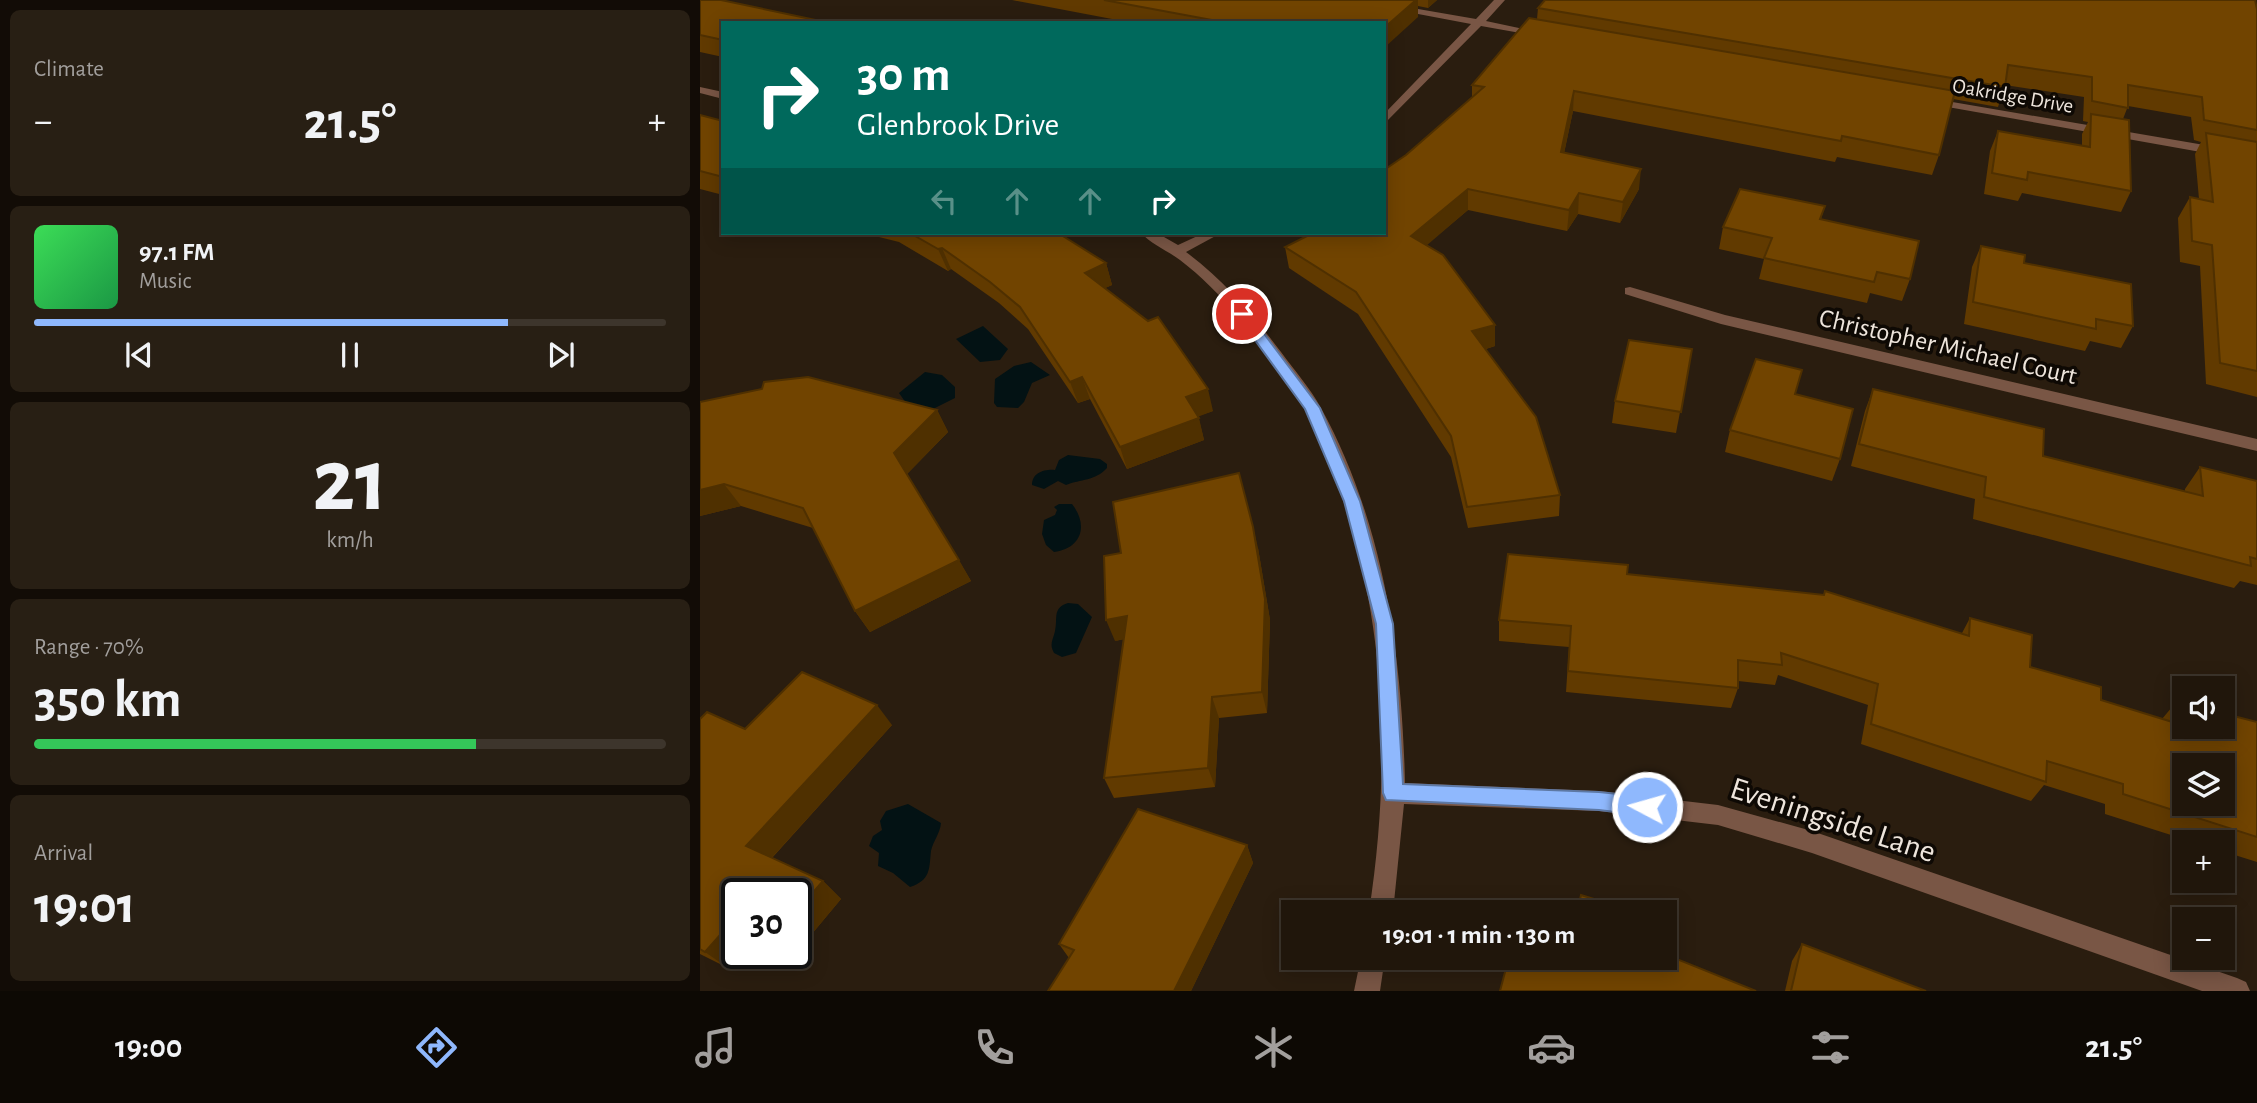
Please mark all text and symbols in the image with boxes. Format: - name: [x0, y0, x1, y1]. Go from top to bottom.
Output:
- icon: right: [742, 49, 833, 140]
- text: 30 m: [857, 51, 951, 100]
- text: Climate: [34, 58, 104, 81]
- street label: Oakridge Drive: [1951, 75, 2075, 117]
- text: 21.5°: [304, 96, 396, 148]
- text: −: [34, 103, 52, 141]
- text: +: [648, 103, 666, 141]
- text: Glenbrook Drive: [857, 109, 1059, 141]
- icon: left: [925, 182, 963, 220]
- icon: ahead: [998, 182, 1036, 220]
- icon: ahead: [1071, 182, 1109, 220]
- icon: right: [1144, 182, 1182, 220]
- text: 97.1 FM: [139, 239, 214, 265]
- text: Music: [139, 270, 191, 293]
- pin: [1212, 284, 1272, 344]
- icon: arrive: [1223, 295, 1261, 333]
- street label: Christopher Michael Court: [1817, 305, 2079, 389]
- icon: previous: [120, 336, 158, 374]
- icon: pause: [331, 336, 369, 374]
- icon: next: [542, 336, 580, 374]
- text: 21: [312, 436, 388, 527]
- text: km/h: [326, 529, 374, 552]
- text: Range · 70%: [34, 636, 144, 659]
- text: 350 km: [34, 674, 182, 726]
- map controls: [2172, 676, 2235, 970]
- button: sound: [2172, 676, 2235, 739]
- button: layers: [2172, 753, 2235, 816]
- position arrow: [1610, 770, 1684, 844]
- street label: Eveningside Lane: [1726, 772, 1940, 868]
- button: +: [2172, 830, 2235, 893]
- text: Arrival: [34, 842, 93, 865]
- speed limit sign: 30: [721, 878, 812, 969]
- text: 19:01: [34, 880, 136, 932]
- button: −: [2172, 907, 2235, 970]
- text: 19:01 · 1 min · 130 m: [1383, 922, 1575, 948]
- icon: directions: [412, 1023, 461, 1072]
- icon: music: [691, 1023, 740, 1072]
- icon: phone: [970, 1023, 1019, 1072]
- icon: climate: [1249, 1023, 1298, 1072]
- icon: car: [1527, 1023, 1576, 1072]
- icon: filters: [1806, 1023, 1855, 1072]
- text: 19:00: [115, 1031, 183, 1063]
- text: 21.5°: [2085, 1031, 2142, 1063]

